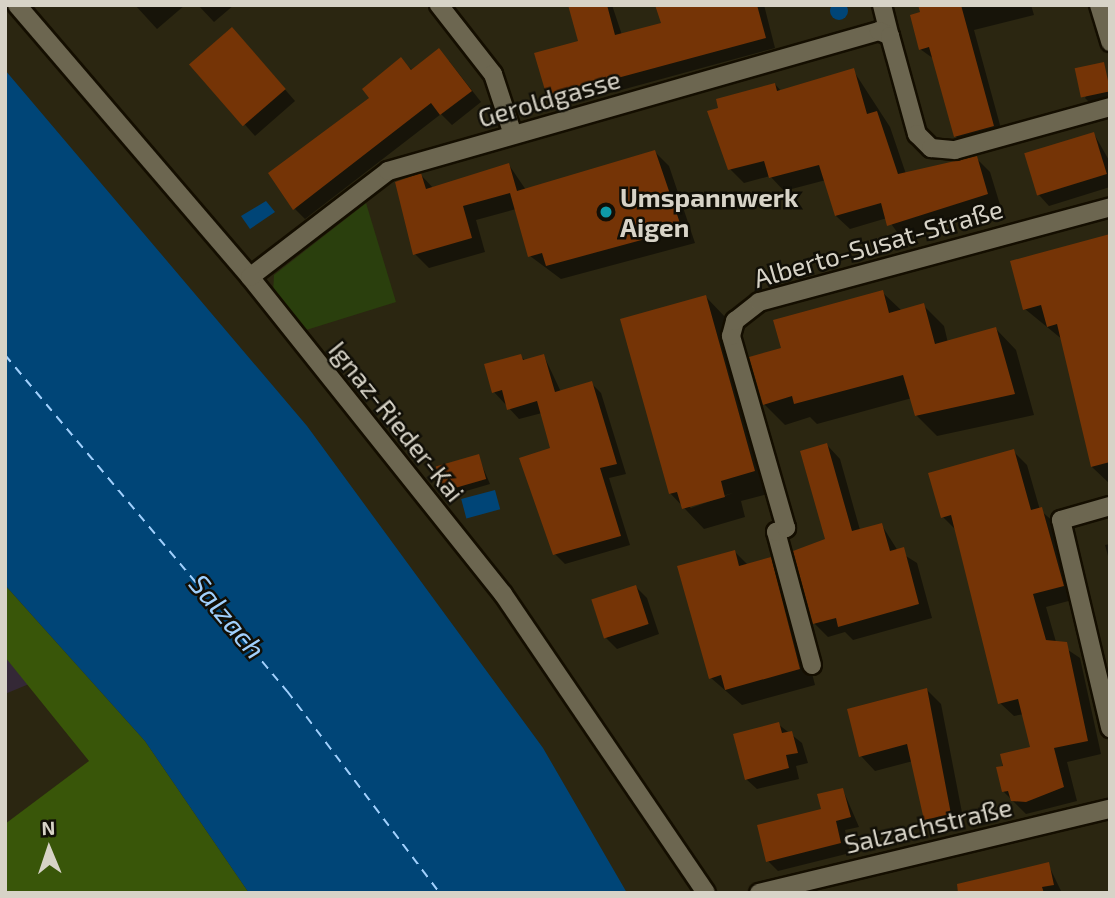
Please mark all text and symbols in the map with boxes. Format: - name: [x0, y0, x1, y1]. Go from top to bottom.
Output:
- street label: Geroldgasse: [474, 63, 624, 133]
- place label: Umspannwerk Aigen: [620, 181, 798, 242]
- street label: Alberto-Susat-Straße: [750, 192, 1006, 294]
- marker: Umspannwerk Aigen: [598, 204, 614, 220]
- street label: Ignaz-Rieder-Kai: [323, 334, 471, 508]
- water label: Salzach: [183, 567, 273, 665]
- street label: Salzachstraße: [841, 791, 1015, 859]
- north arrow: [14, 814, 84, 884]
- text: N: [41, 816, 56, 839]

